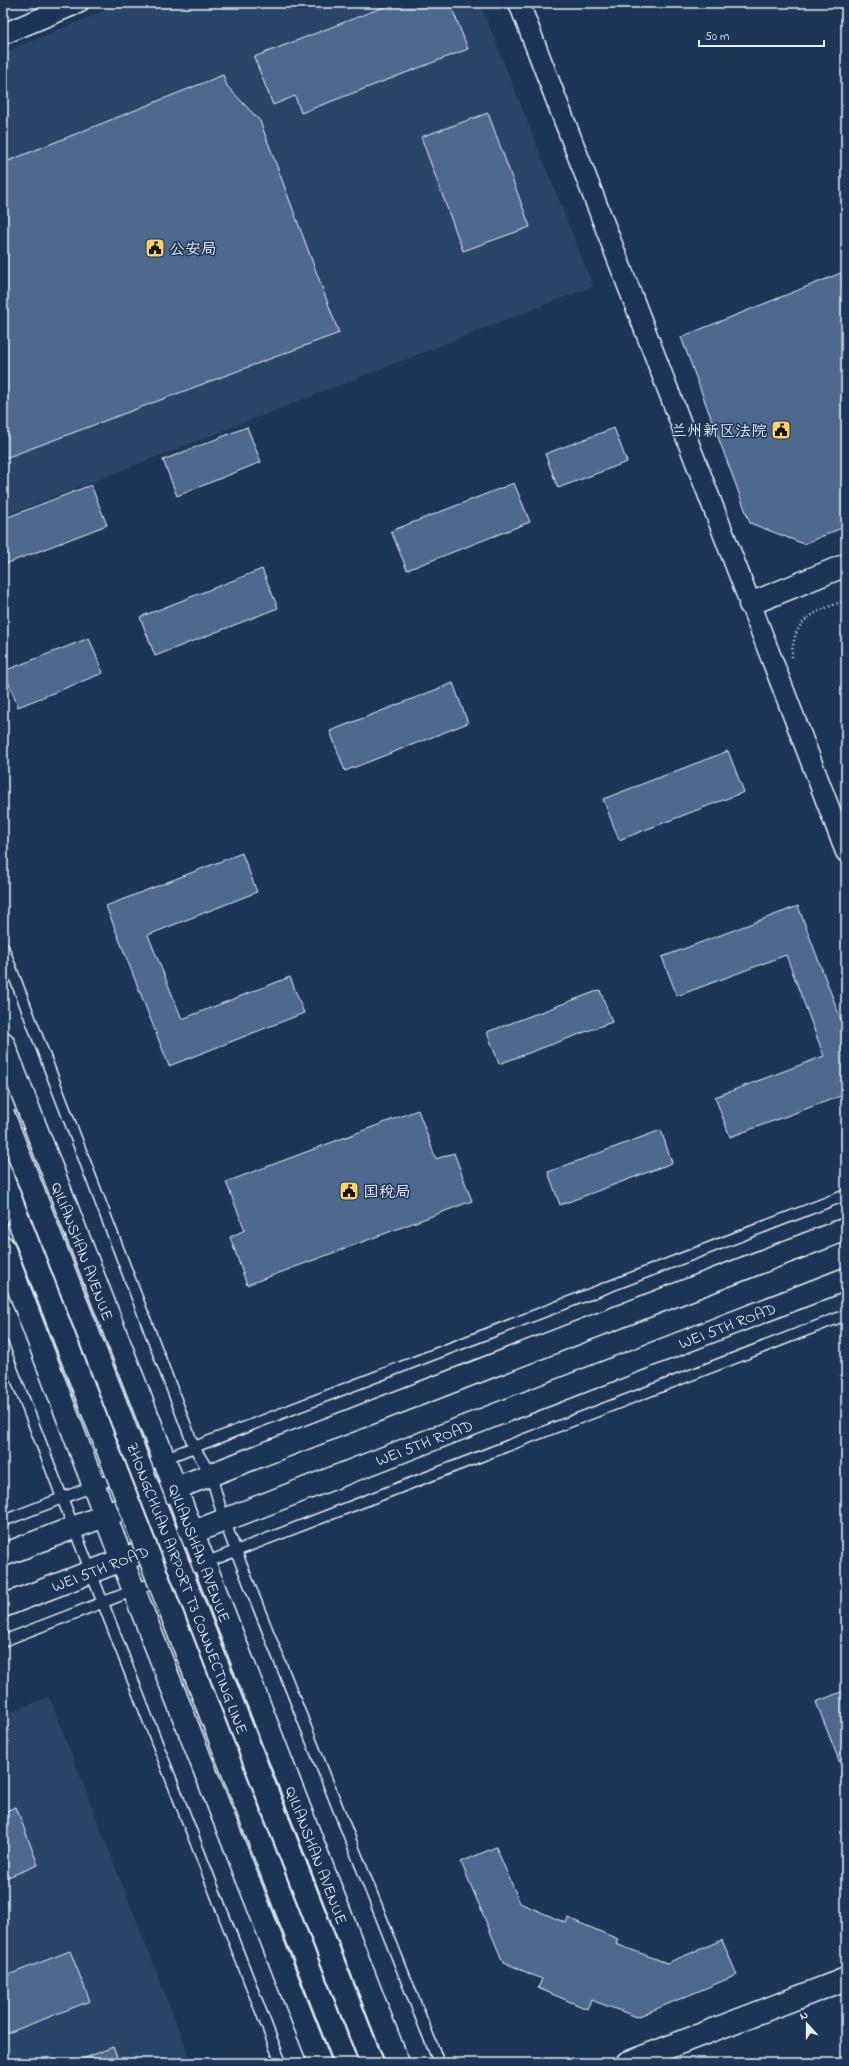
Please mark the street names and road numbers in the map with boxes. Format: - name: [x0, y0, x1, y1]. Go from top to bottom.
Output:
- street label: QILIANSHAN AVENUE: [44, 1179, 119, 1324]
- street label: WEI 5TH ROAD: [676, 1297, 780, 1356]
- street label: WEI 5TH ROAD: [373, 1414, 477, 1473]
- street label: ZHONGCHUAN AIRPORT T3 CONNECTING LINE: [119, 1439, 253, 1738]
- street label: QILIANSHAN AVENUE: [161, 1481, 236, 1626]
- street label: WEI 5TH ROAD: [49, 1540, 153, 1599]
- street label: QILIANSHAN AVENUE: [278, 1783, 353, 1928]

